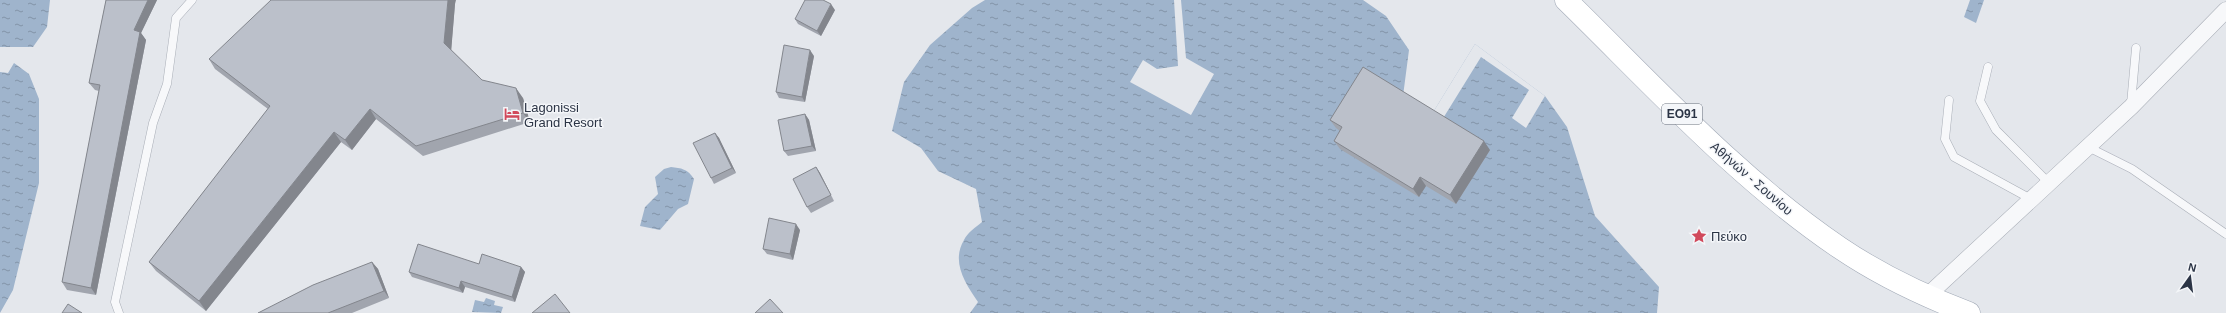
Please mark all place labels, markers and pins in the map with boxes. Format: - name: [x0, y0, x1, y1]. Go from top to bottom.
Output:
- place label: Lagonissi Grand Resort: [524, 100, 602, 130]
- hotel icon: Lagonissi Grand Resort: [503, 105, 521, 123]
- place icon: Πεύκο: [1690, 227, 1708, 245]
- place label: Πεύκο: [1711, 229, 1747, 244]

